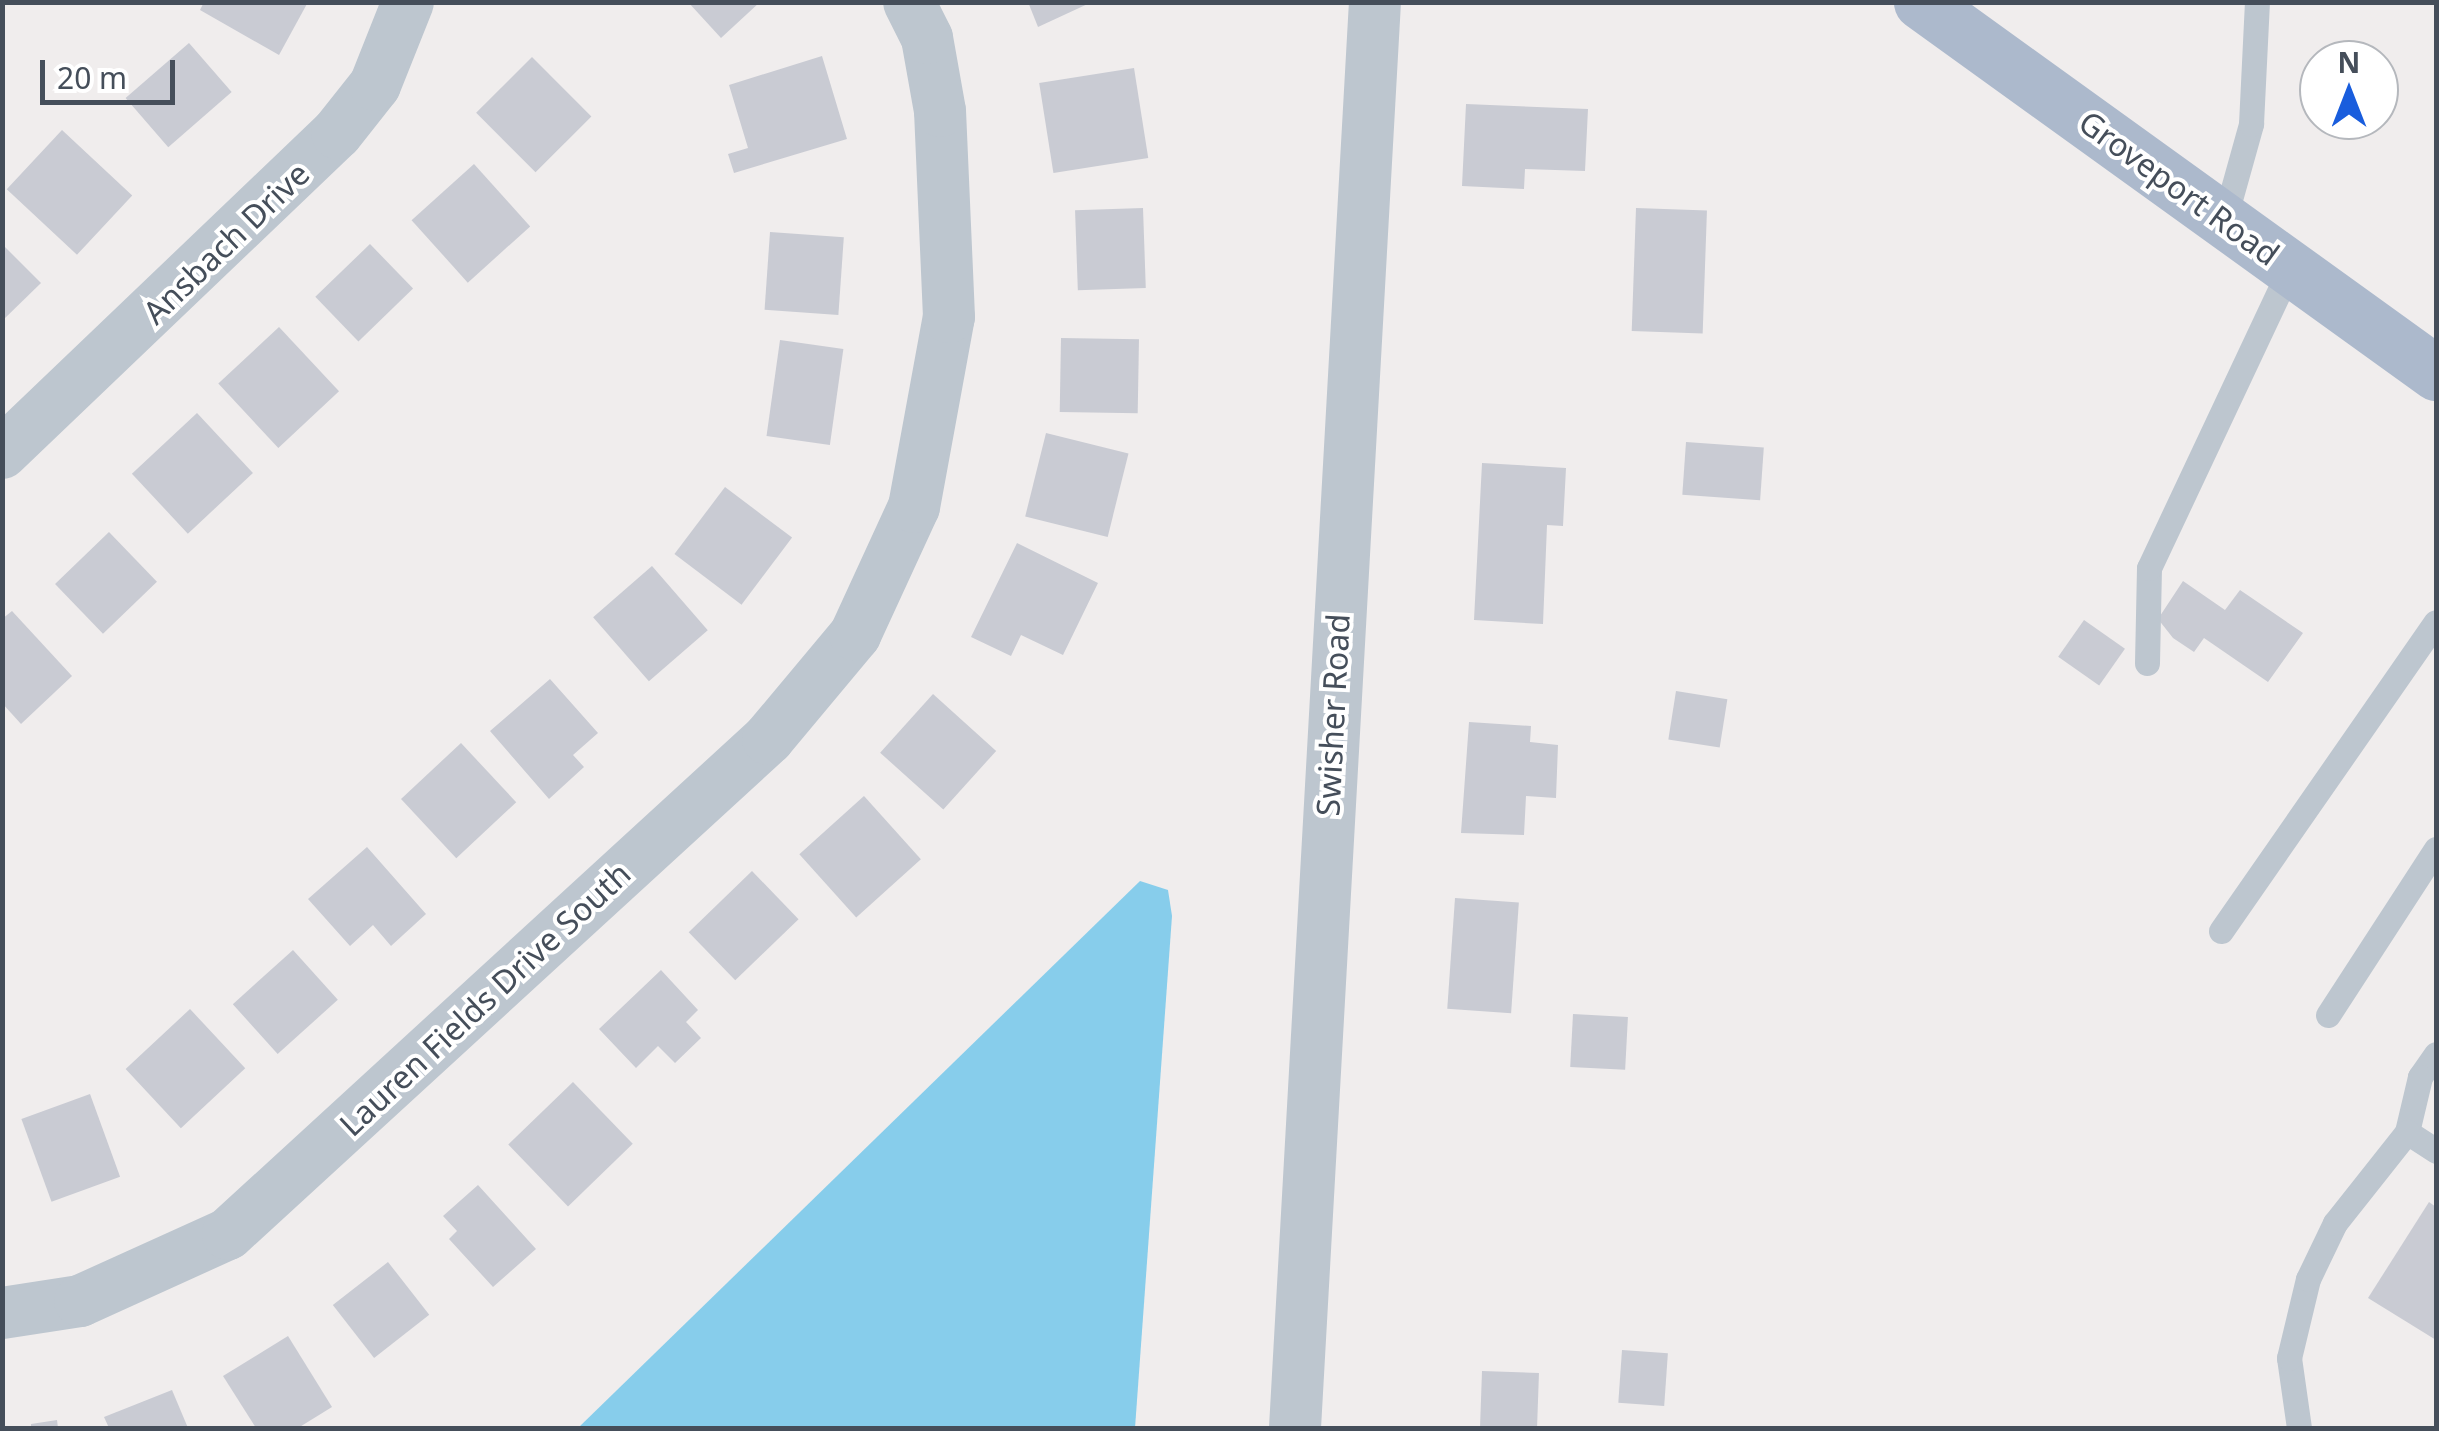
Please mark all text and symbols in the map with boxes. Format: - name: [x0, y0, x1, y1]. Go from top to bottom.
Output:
- scale bar: [45, 40, 180, 102]
- north arrow: [2299, 40, 2399, 140]
- text: N: [2338, 43, 2360, 81]
- text: 20 m: [57, 57, 127, 98]
- street label: Groveport Road: [2071, 103, 2287, 273]
- street label: Ansbach Drive: [135, 154, 317, 332]
- street label: Swisher Road: [1309, 613, 1357, 817]
- street label: Lauren Fields Drive South: [332, 854, 638, 1144]

